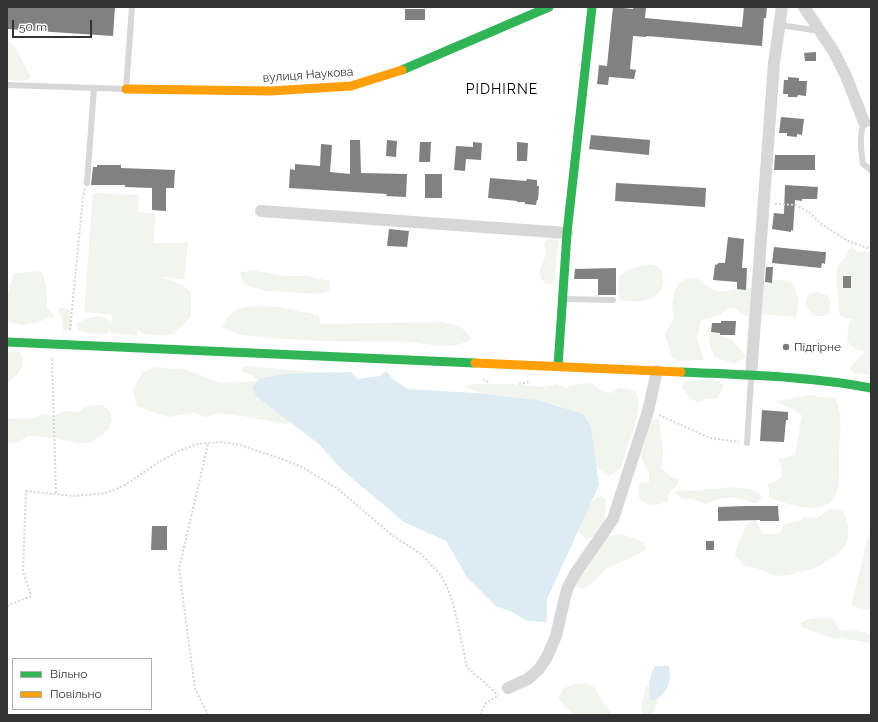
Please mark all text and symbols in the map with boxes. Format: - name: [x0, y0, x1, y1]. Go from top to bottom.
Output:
- scale bar: [14, 12, 94, 38]
- text: 50 m: [19, 20, 47, 34]
- street label: вулиця Наукова: [262, 65, 354, 85]
- district label: PIDHIRNE: [466, 82, 538, 98]
- place label: Підгірне: [794, 340, 841, 354]
- marker: Підгірне: [781, 342, 791, 352]
- legend: [12, 658, 152, 710]
- text: Вільно: [50, 667, 87, 681]
- text: Повільно: [50, 687, 102, 701]

